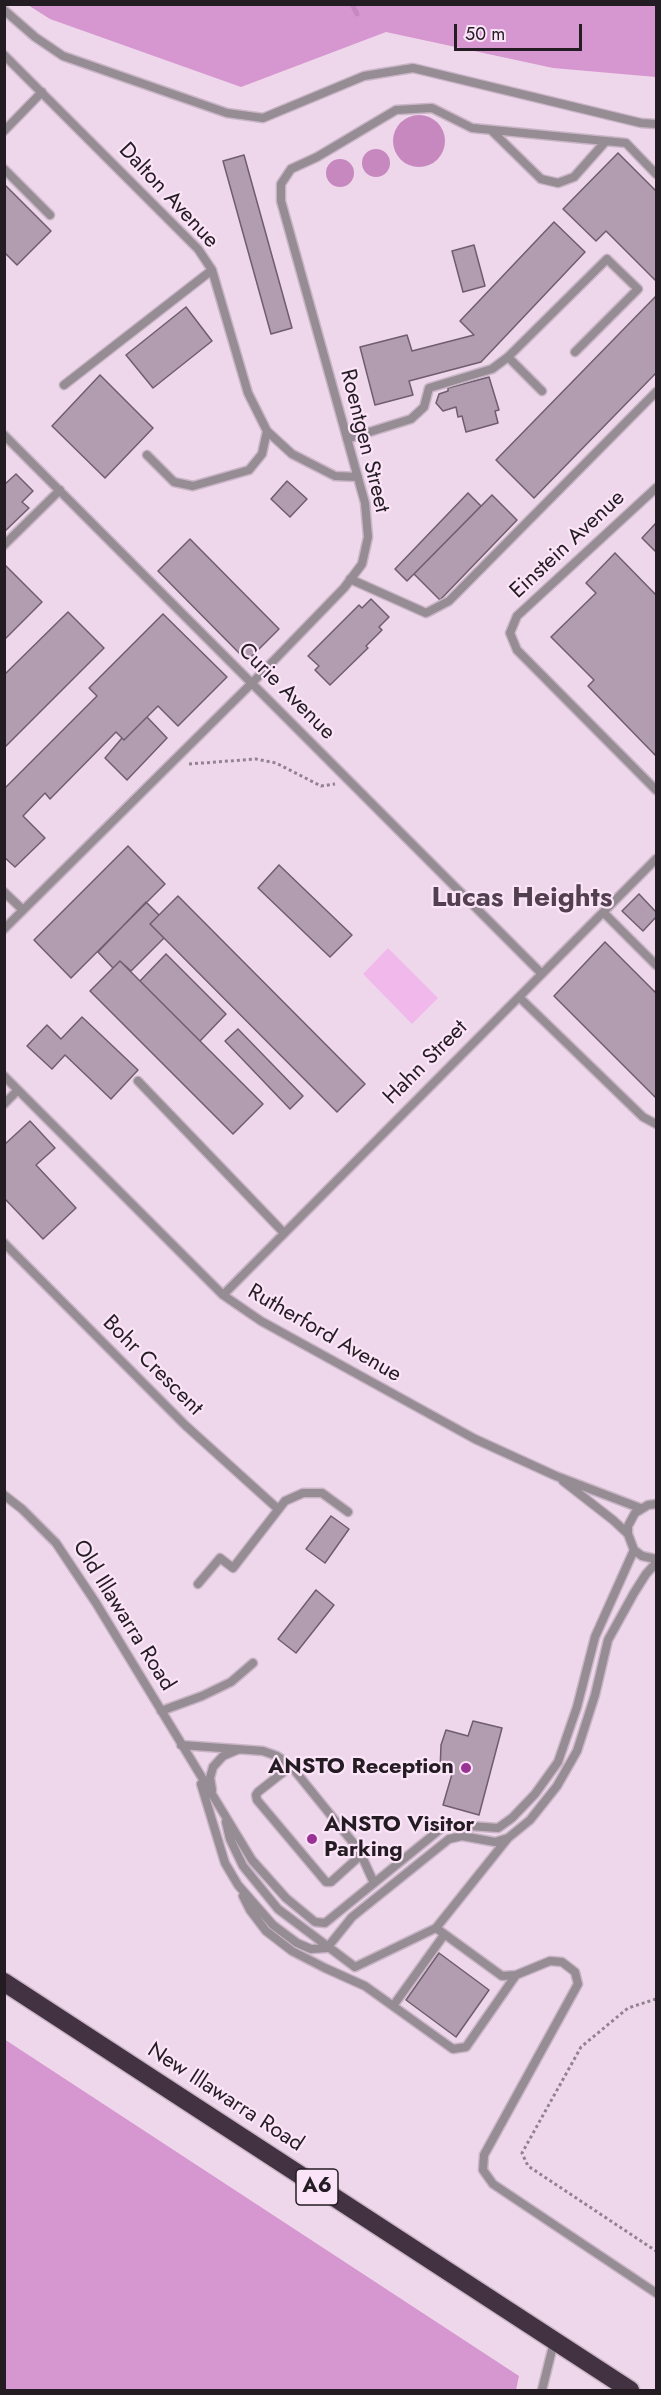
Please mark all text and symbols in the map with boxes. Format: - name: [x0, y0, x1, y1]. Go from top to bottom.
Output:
- scale bar: [457, 12, 584, 50]
- text: 50 m: [465, 21, 505, 47]
- street label: Dalton Avenue: [112, 138, 224, 254]
- street label: Roentgen Street: [333, 366, 395, 516]
- street label: Einstein Avenue: [505, 485, 631, 605]
- street label: Curie Avenue: [232, 638, 340, 746]
- district label: Lucas Heights: [432, 882, 612, 916]
- street label: Hahn Street: [378, 1015, 474, 1111]
- street label: Rutherford Avenue: [242, 1279, 406, 1389]
- street label: Bohr Crescent: [96, 1310, 208, 1422]
- street label: Old Illawarra Road: [66, 1536, 180, 1696]
- place label: ANSTO Reception: [268, 1755, 454, 1781]
- marker: ANSTO Reception: [459, 1761, 473, 1775]
- place label: ANSTO Visitor Parking: [324, 1813, 475, 1864]
- marker: ANSTO Visitor Parking: [305, 1832, 319, 1846]
- street label: New Illawarra Road: [142, 2038, 308, 2158]
- road number: A6: [296, 2169, 338, 2205]

